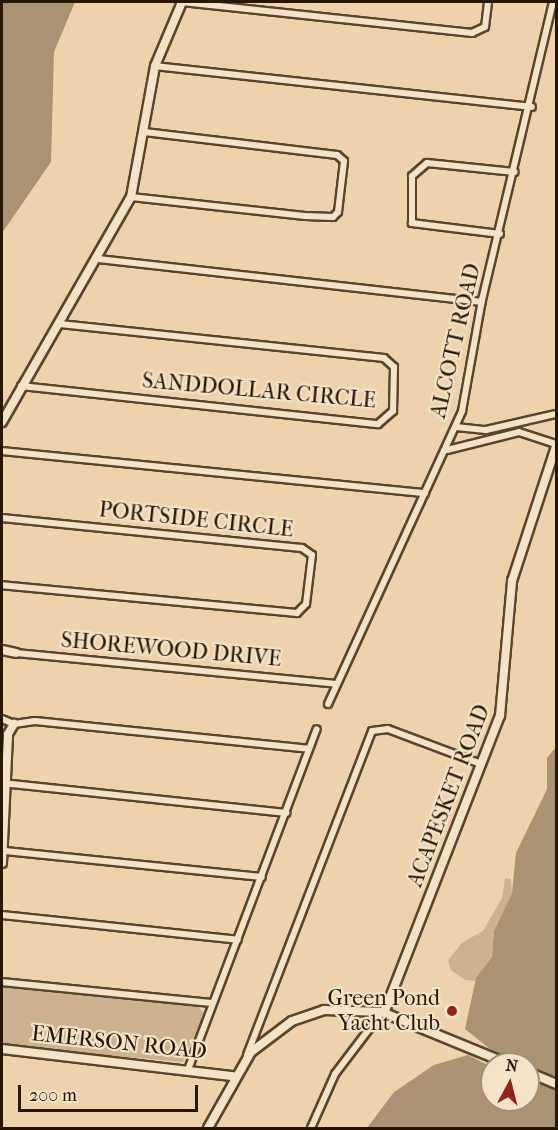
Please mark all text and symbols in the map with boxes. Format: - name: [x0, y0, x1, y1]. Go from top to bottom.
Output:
- street label: ALCOTT ROAD: [425, 261, 487, 421]
- street label: SANDDOLLAR CIRCLE: [141, 368, 377, 414]
- street label: PORTSIDE CIRCLE: [97, 497, 295, 543]
- street label: SHOREWOOD DRIVE: [60, 627, 282, 673]
- street label: ACAPESKET ROAD: [402, 701, 496, 891]
- place label: Green Pond Yacht Club: [327, 985, 440, 1036]
- marker: Green Pond Yacht Club: [445, 1004, 459, 1018]
- street label: EMERSON ROAD: [30, 1021, 208, 1065]
- north arrow: [480, 1052, 540, 1112]
- text: N: [505, 1055, 519, 1076]
- scale bar: [21, 1073, 201, 1111]
- text: 200 m: [29, 1085, 77, 1106]

